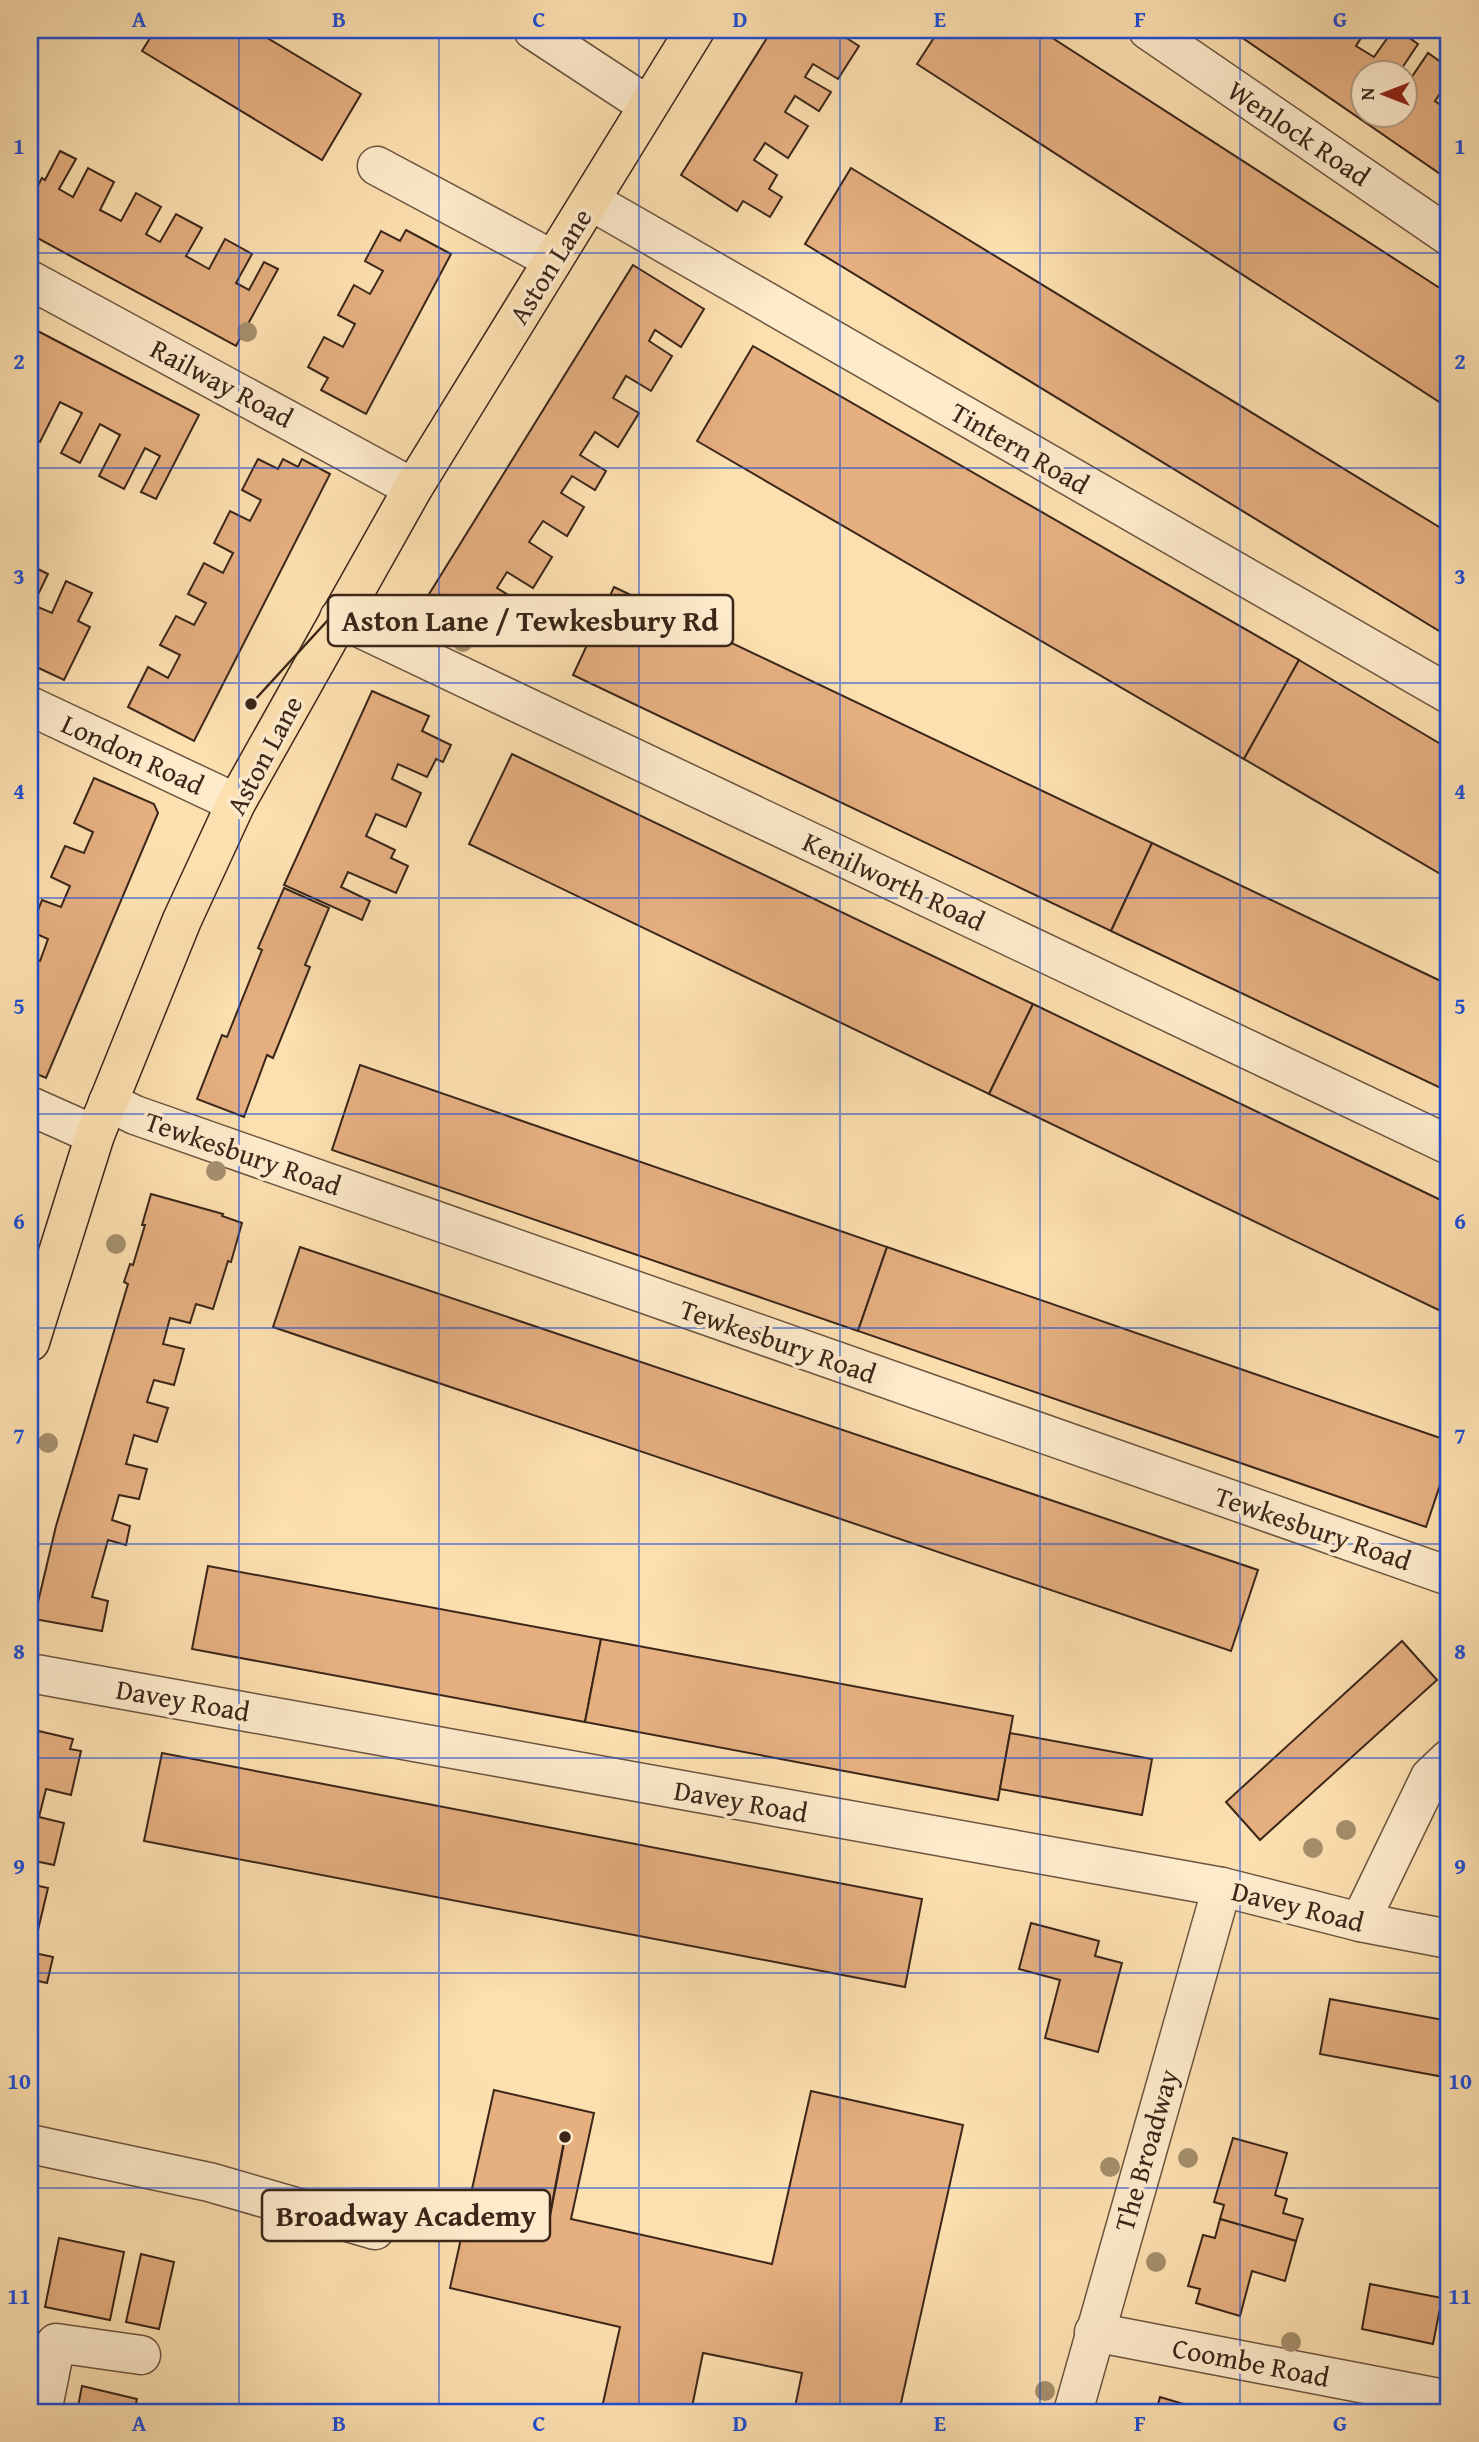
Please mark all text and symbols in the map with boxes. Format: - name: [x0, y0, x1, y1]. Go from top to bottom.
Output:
- text: A: [132, 2, 147, 35]
- text: B: [332, 2, 346, 35]
- text: C: [532, 2, 546, 35]
- text: D: [733, 2, 748, 35]
- text: E: [934, 2, 946, 35]
- text: F: [1134, 2, 1146, 35]
- text: G: [1333, 2, 1347, 35]
- north arrow: [1350, 60, 1420, 130]
- street label: Wenlock Road: [1220, 70, 1379, 196]
- text: N: [1353, 87, 1381, 100]
- text: 1: [13, 129, 25, 162]
- text: 1: [1454, 129, 1466, 162]
- street label: Aston Lane: [498, 200, 601, 332]
- street label: Railway Road: [144, 328, 301, 437]
- text: 2: [13, 344, 25, 377]
- text: 2: [1454, 344, 1466, 377]
- street label: Tintern Road: [943, 391, 1097, 504]
- text: 3: [13, 559, 25, 592]
- text: 3: [1454, 559, 1466, 592]
- callout: Aston Lane / Tewkesbury Rd: [328, 595, 733, 646]
- text: Aston Lane / Tewkesbury Rd: [342, 598, 719, 642]
- street label: Aston Lane: [215, 688, 312, 822]
- street label: London Road: [55, 703, 211, 805]
- text: 4: [13, 774, 25, 807]
- text: 4: [1454, 774, 1466, 807]
- street label: Kenilworth Road: [796, 820, 992, 941]
- text: 5: [13, 989, 25, 1022]
- text: 5: [1454, 989, 1466, 1022]
- street label: Tewkesbury Road: [139, 1100, 347, 1205]
- text: 6: [13, 1204, 25, 1237]
- text: 6: [1454, 1204, 1466, 1237]
- street label: Tewkesbury Road: [674, 1288, 882, 1393]
- text: 7: [13, 1419, 25, 1452]
- text: 7: [1454, 1419, 1466, 1452]
- street label: Tewkesbury Road: [1209, 1475, 1417, 1580]
- text: 8: [13, 1634, 25, 1667]
- text: 8: [1454, 1634, 1466, 1667]
- street label: Davey Road: [113, 1668, 253, 1731]
- street label: Davey Road: [671, 1769, 811, 1832]
- text: 9: [13, 1849, 25, 1882]
- text: 9: [1454, 1849, 1466, 1882]
- street label: Davey Road: [1228, 1869, 1369, 1942]
- text: 10: [7, 2064, 31, 2097]
- street label: The Broadway: [1103, 2064, 1188, 2236]
- text: 10: [1448, 2064, 1472, 2097]
- callout: Broadway Academy: [262, 2190, 550, 2241]
- text: Broadway Academy: [276, 2193, 537, 2237]
- text: 11: [7, 2279, 31, 2312]
- text: 11: [1448, 2279, 1472, 2312]
- street label: Coombe Road: [1169, 2326, 1333, 2397]
- text: A: [132, 2406, 147, 2439]
- text: B: [332, 2406, 346, 2439]
- text: C: [532, 2406, 546, 2439]
- text: D: [733, 2406, 748, 2439]
- text: E: [934, 2406, 946, 2439]
- text: F: [1134, 2406, 1146, 2439]
- text: G: [1333, 2406, 1347, 2439]

